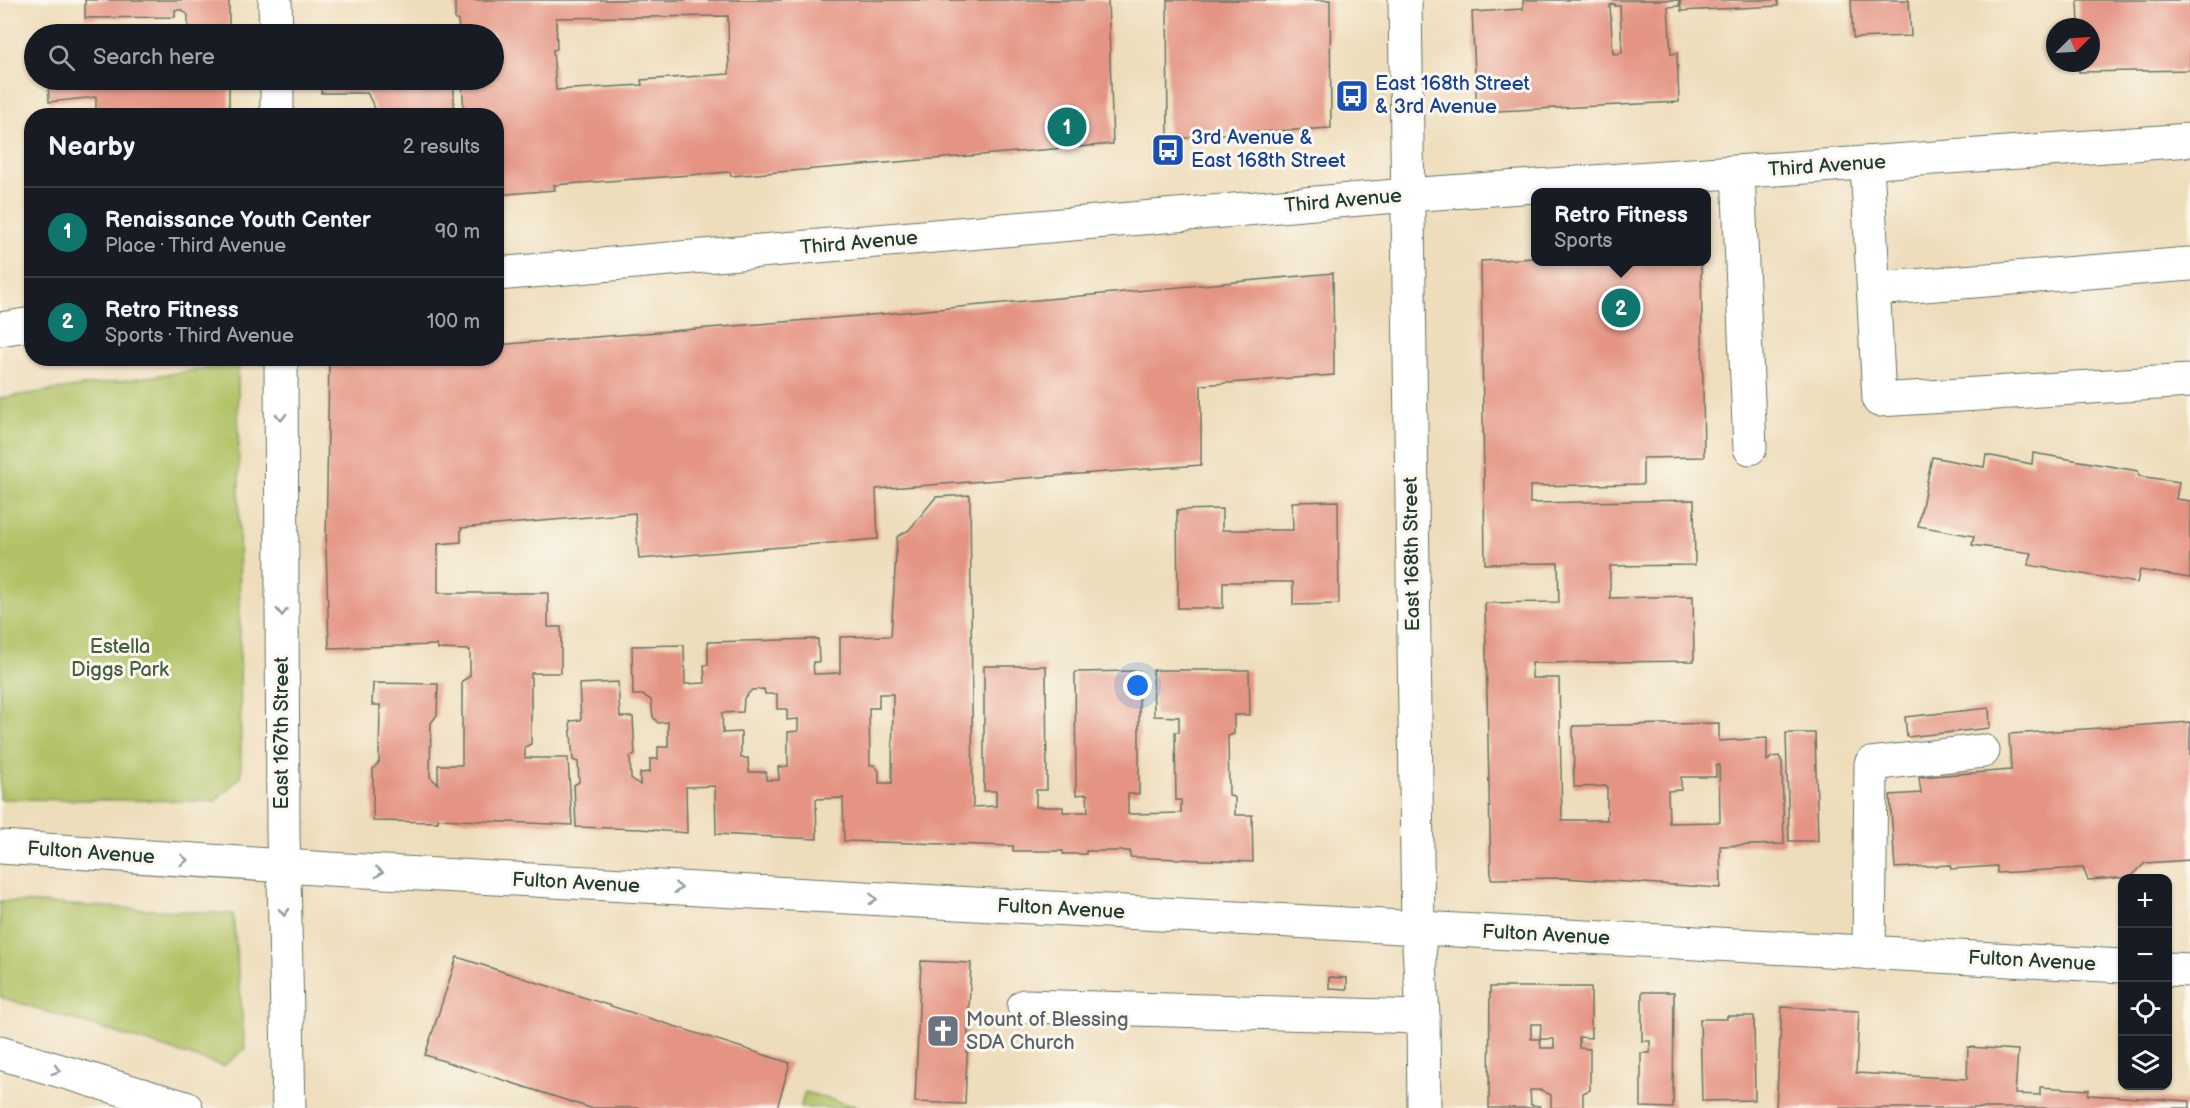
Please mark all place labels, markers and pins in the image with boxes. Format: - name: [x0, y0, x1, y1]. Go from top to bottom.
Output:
- place label: East 168th Street & 3rd Avenue: [1375, 72, 1530, 119]
- bus stop icon: East 168th Street & 3rd Avenue: [1334, 78, 1370, 114]
- pin: 1: [1048, 104, 1086, 150]
- place label: 3rd Avenue & East 168th Street: [1191, 126, 1346, 173]
- bus stop icon: 3rd Avenue & East 168th Street: [1150, 132, 1186, 168]
- pin: 2: [1602, 286, 1640, 330]
- place label: Mount of Blessing SDA Church: [966, 1008, 1128, 1055]
- church icon: Mount of Blessing SDA Church: [925, 1013, 961, 1049]

